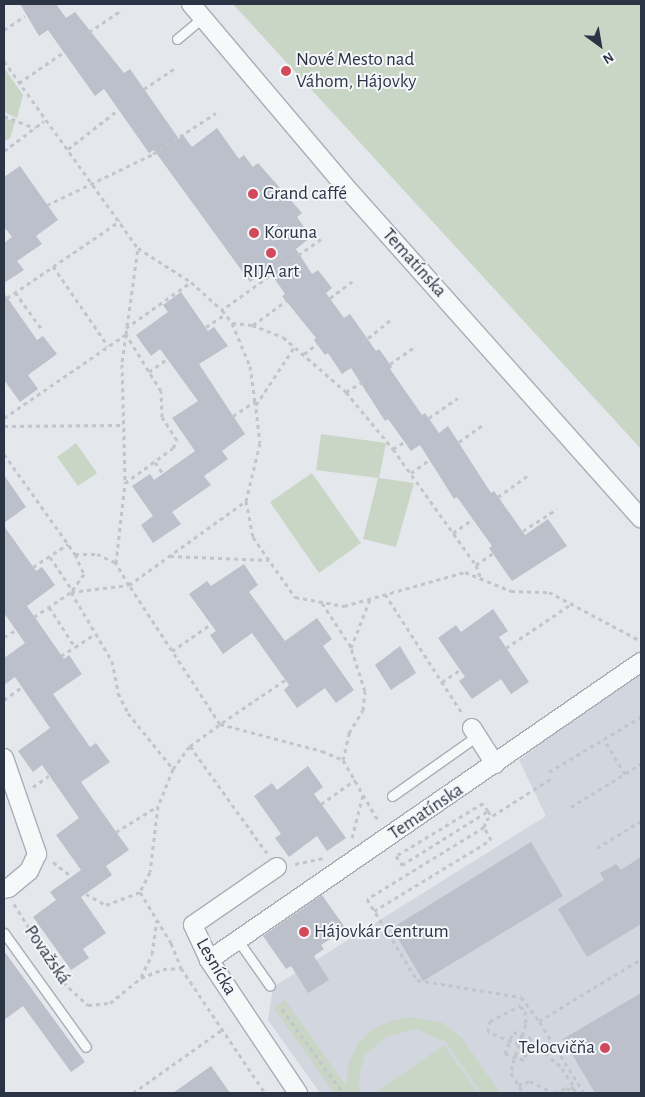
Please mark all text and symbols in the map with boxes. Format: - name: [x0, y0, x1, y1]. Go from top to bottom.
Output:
- north arrow: [575, 20, 625, 70]
- place label: Nové Mesto nad Váhom, Hájovky: [296, 49, 416, 93]
- text: N: [600, 49, 616, 66]
- marker: Nové Mesto nad Váhom, Hájovky: [280, 65, 292, 77]
- place label: Grand caffé: [263, 183, 347, 205]
- marker: Grand caffé: [247, 188, 259, 200]
- place label: Koruna: [264, 222, 317, 244]
- street label: Tematínska: [377, 224, 451, 302]
- marker: Koruna: [248, 227, 260, 239]
- marker: RIJA art: [265, 247, 277, 259]
- place label: RIJA art: [243, 261, 299, 283]
- street label: Tematínska: [384, 779, 468, 845]
- street label: Považská: [19, 921, 75, 989]
- place label: Hájovkár Centrum: [314, 921, 449, 943]
- marker: Hájovkár Centrum: [298, 926, 310, 938]
- street label: Lesnícka: [191, 934, 241, 1000]
- place label: Telocvičňa: [518, 1037, 595, 1059]
- marker: Telocvičňa: [599, 1042, 611, 1054]

